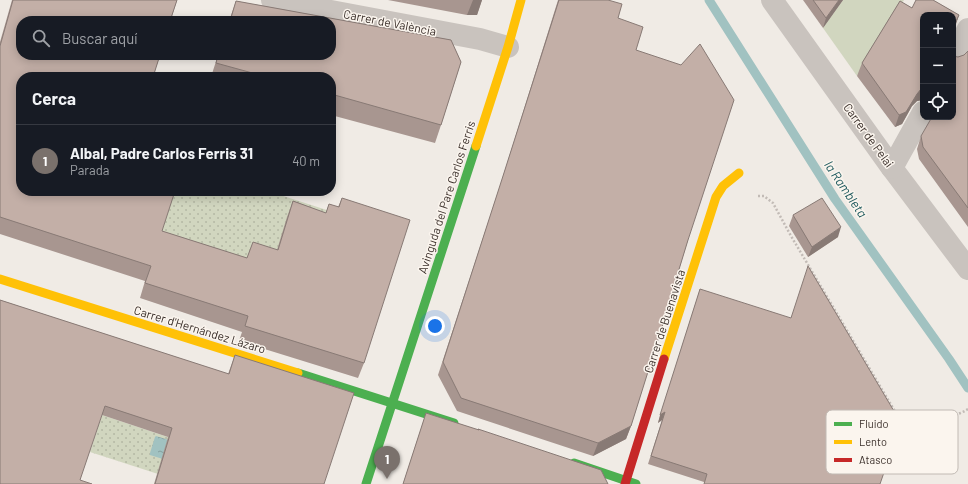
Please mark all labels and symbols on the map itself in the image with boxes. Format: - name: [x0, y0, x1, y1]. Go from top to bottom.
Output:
- street label: Carrer de València: [342, 6, 438, 38]
- street label: Carrer de Pelai: [841, 100, 897, 170]
- street label: Avinguda del Pare Carlos Ferris: [415, 119, 477, 275]
- water label: la Rambleta: [821, 158, 871, 221]
- street label: Carrer de Buenavista: [641, 267, 687, 375]
- street label: Carrer d'Hernández Lázaro: [133, 302, 267, 356]
- your location: [425, 316, 445, 336]
- legend: [826, 410, 958, 474]
- text: Fluido: [859, 417, 888, 430]
- text: Lento: [859, 435, 887, 448]
- pin: 1: [374, 446, 400, 479]
- text: Atasco: [859, 453, 892, 466]

